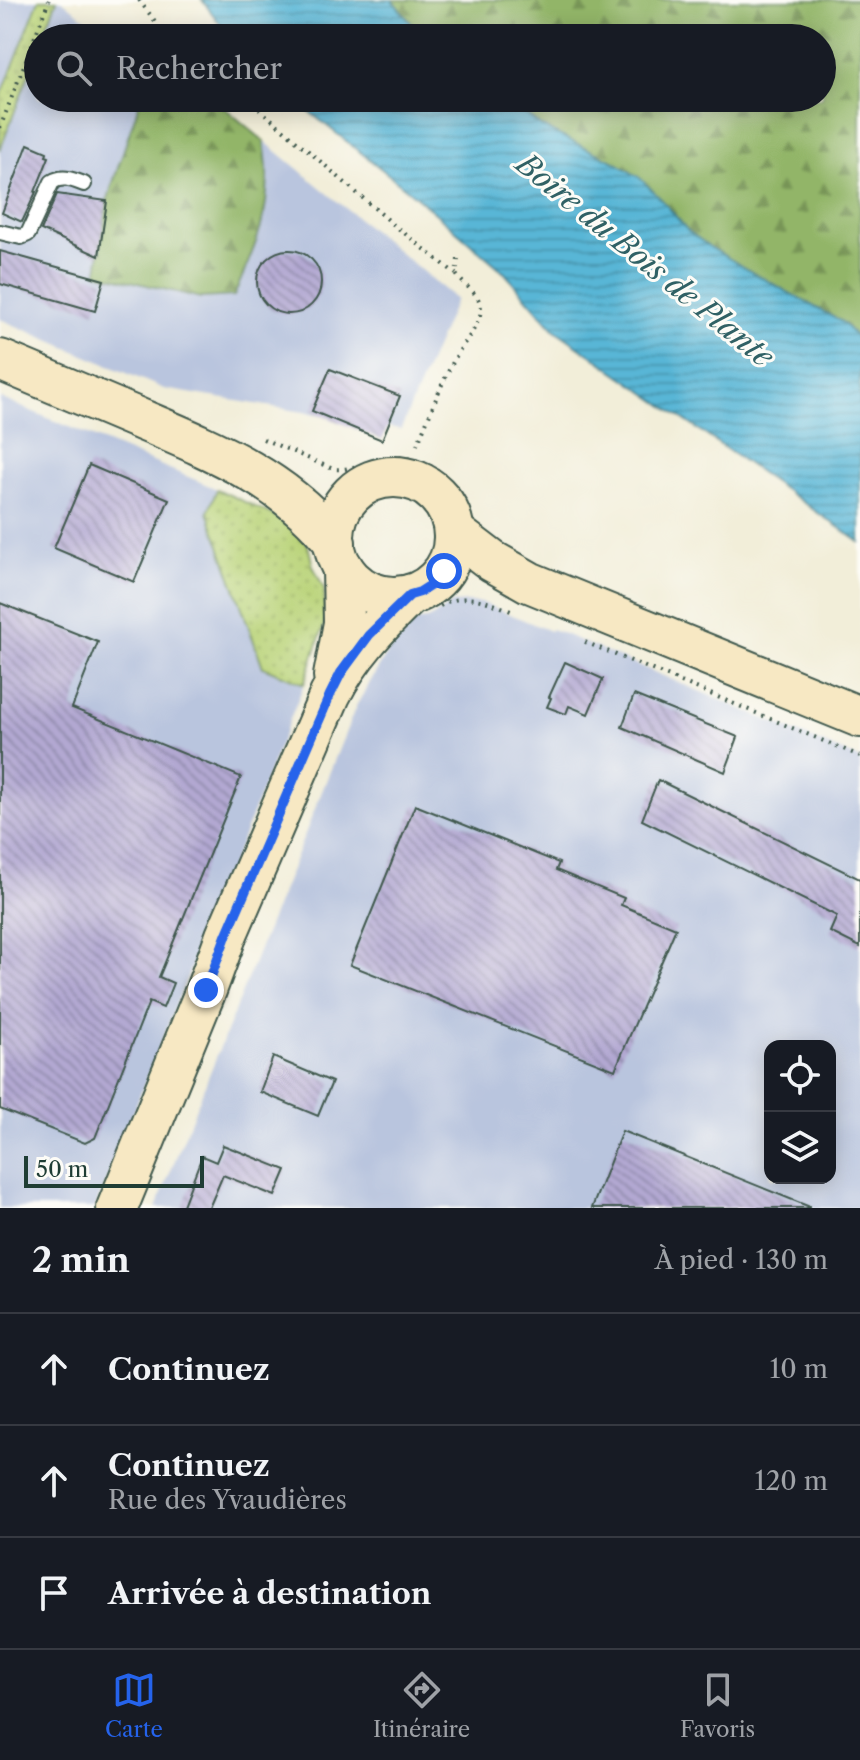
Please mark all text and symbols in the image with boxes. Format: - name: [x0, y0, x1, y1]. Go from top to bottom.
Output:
- search box: [24, 24, 836, 112]
- icon: search: [52, 46, 96, 90]
- text: Rechercher: [116, 50, 282, 87]
- water label: Boire du Bois de Plante: [507, 144, 782, 376]
- route start: [426, 553, 462, 589]
- route end: [188, 972, 224, 1008]
- map controls: [764, 1040, 836, 1184]
- button: locate: [764, 1040, 836, 1112]
- button: layers: [764, 1112, 836, 1184]
- scale bar: [24, 1152, 204, 1188]
- text: 50 m: [36, 1156, 88, 1183]
- text: 2 min: [32, 1239, 130, 1281]
- text: À pied · 130 m: [654, 1244, 828, 1276]
- icon: ahead: [32, 1347, 76, 1391]
- text: Continuez: [108, 1351, 270, 1388]
- text: 10 m: [769, 1353, 828, 1385]
- text: Continuez: [108, 1447, 270, 1484]
- icon: ahead: [32, 1459, 76, 1503]
- text: 120 m: [754, 1465, 828, 1497]
- text: Rue des Yvaudières: [108, 1484, 347, 1516]
- icon: arrive: [32, 1571, 76, 1615]
- text: Arrivée à destination: [108, 1575, 431, 1612]
- tab: Carte: [105, 1668, 163, 1743]
- tab: Itinéraire: [373, 1668, 470, 1743]
- tab: Favoris: [680, 1668, 755, 1743]

